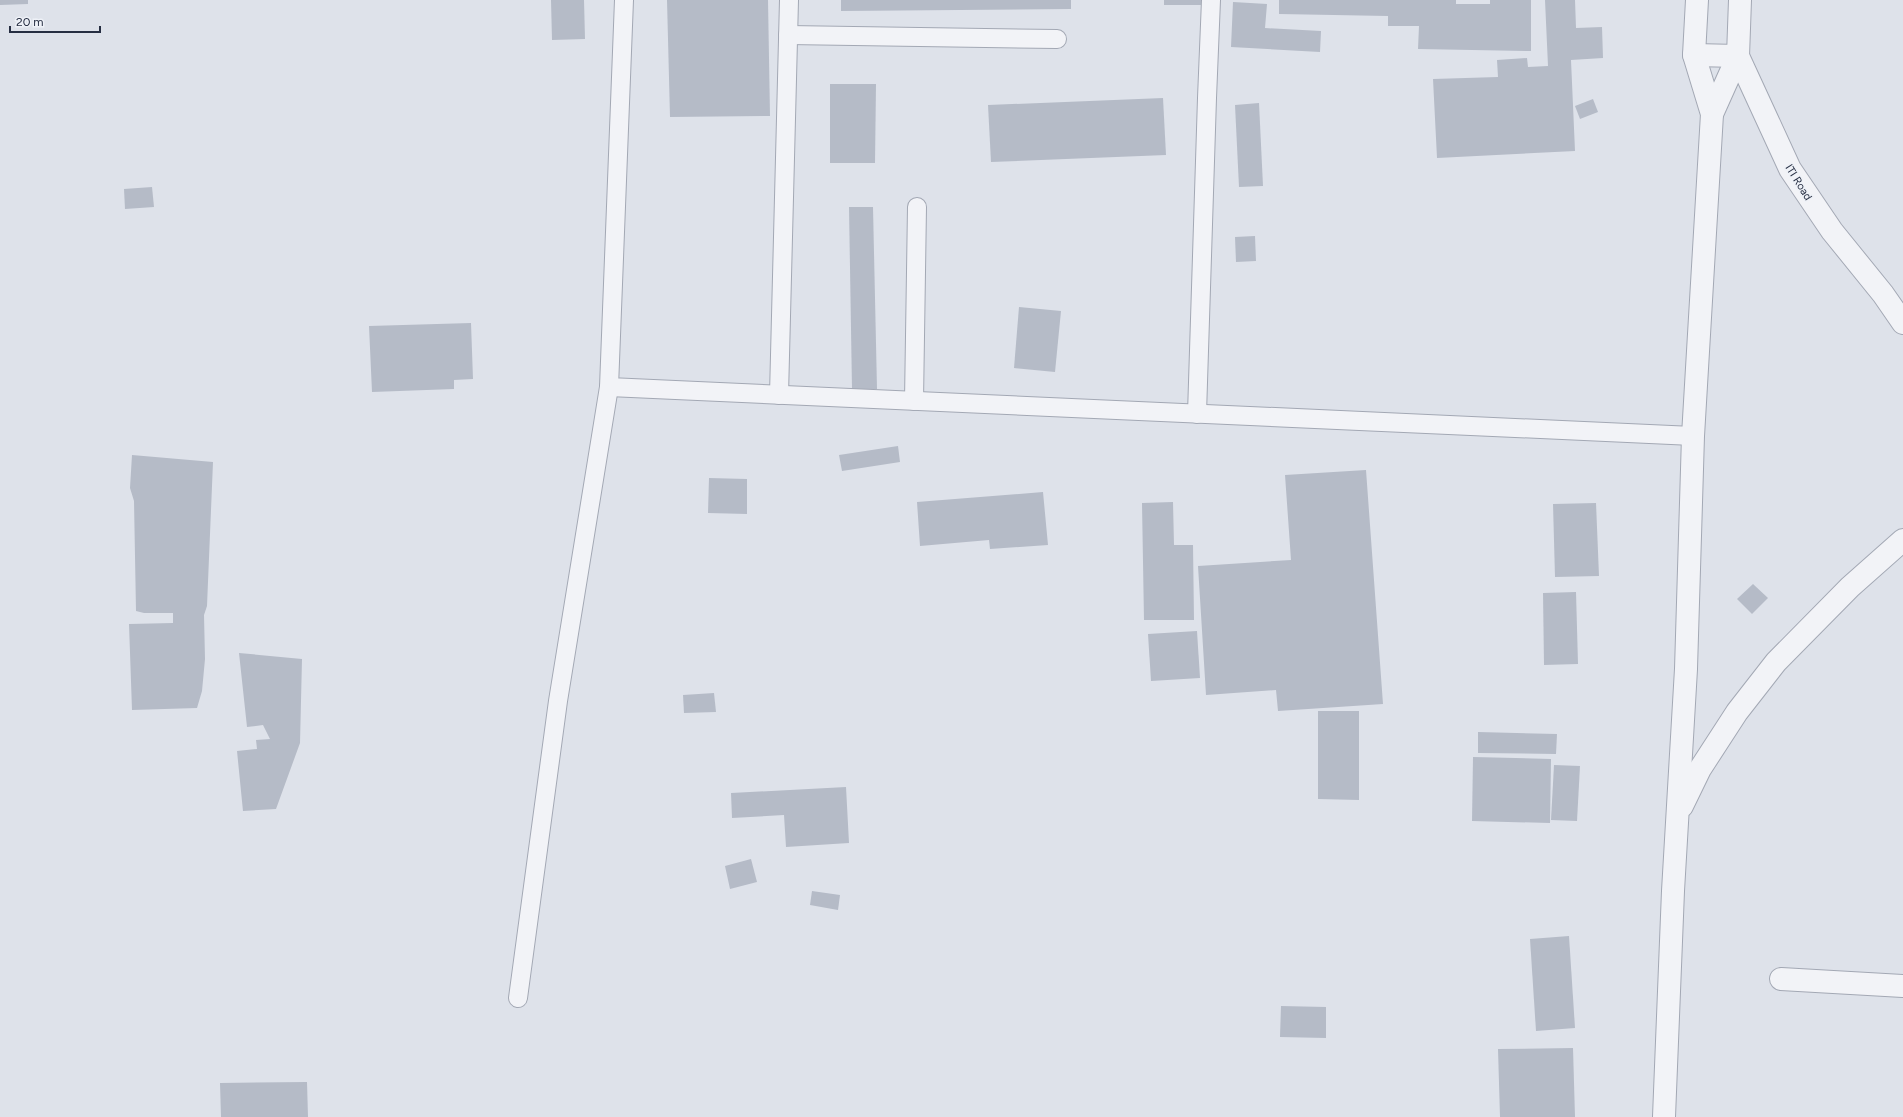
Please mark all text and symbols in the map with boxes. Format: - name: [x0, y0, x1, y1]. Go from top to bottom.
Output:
- scale bar: [10, 8, 100, 34]
- text: 20 m: [16, 15, 44, 29]
- street label: ITI Road: [1782, 162, 1815, 203]

